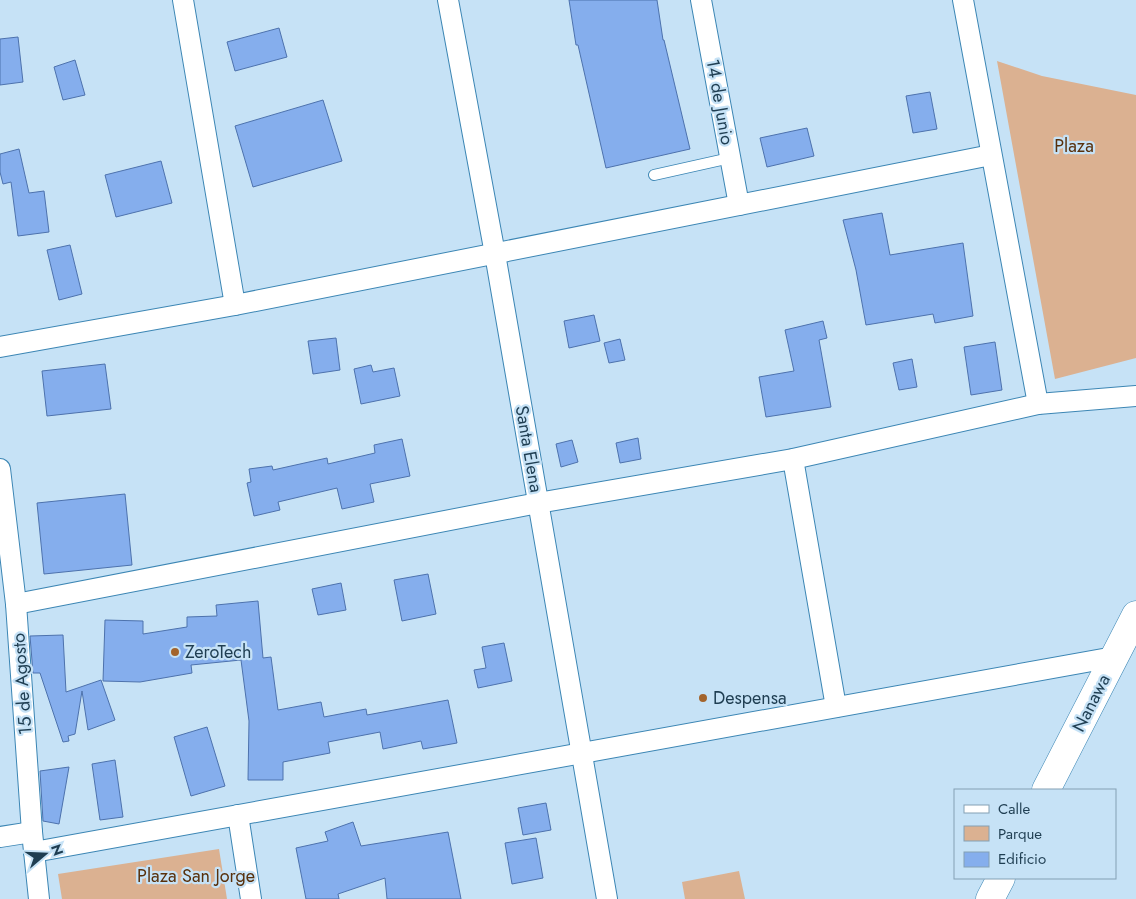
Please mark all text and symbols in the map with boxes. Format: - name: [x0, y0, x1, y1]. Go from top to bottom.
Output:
- street label: 14 de Junio: [700, 57, 740, 147]
- park label: Plaza: [1054, 133, 1094, 159]
- street label: Santa Elena: [509, 404, 549, 494]
- street label: 15 de Agosto: [5, 632, 39, 736]
- place label: ZeroTech: [185, 639, 251, 665]
- marker: ZeroTech: [169, 646, 181, 658]
- street label: Nanawa: [1065, 670, 1117, 736]
- place label: Despensa: [713, 685, 787, 711]
- marker: Despensa: [697, 692, 709, 704]
- legend: [954, 789, 1116, 879]
- text: Calle: [998, 798, 1030, 820]
- text: Parque: [998, 823, 1042, 845]
- north arrow: [20, 829, 70, 879]
- text: N: [46, 841, 69, 858]
- text: Edificio: [998, 848, 1046, 870]
- park label: Plaza San Jorge: [137, 863, 255, 889]

